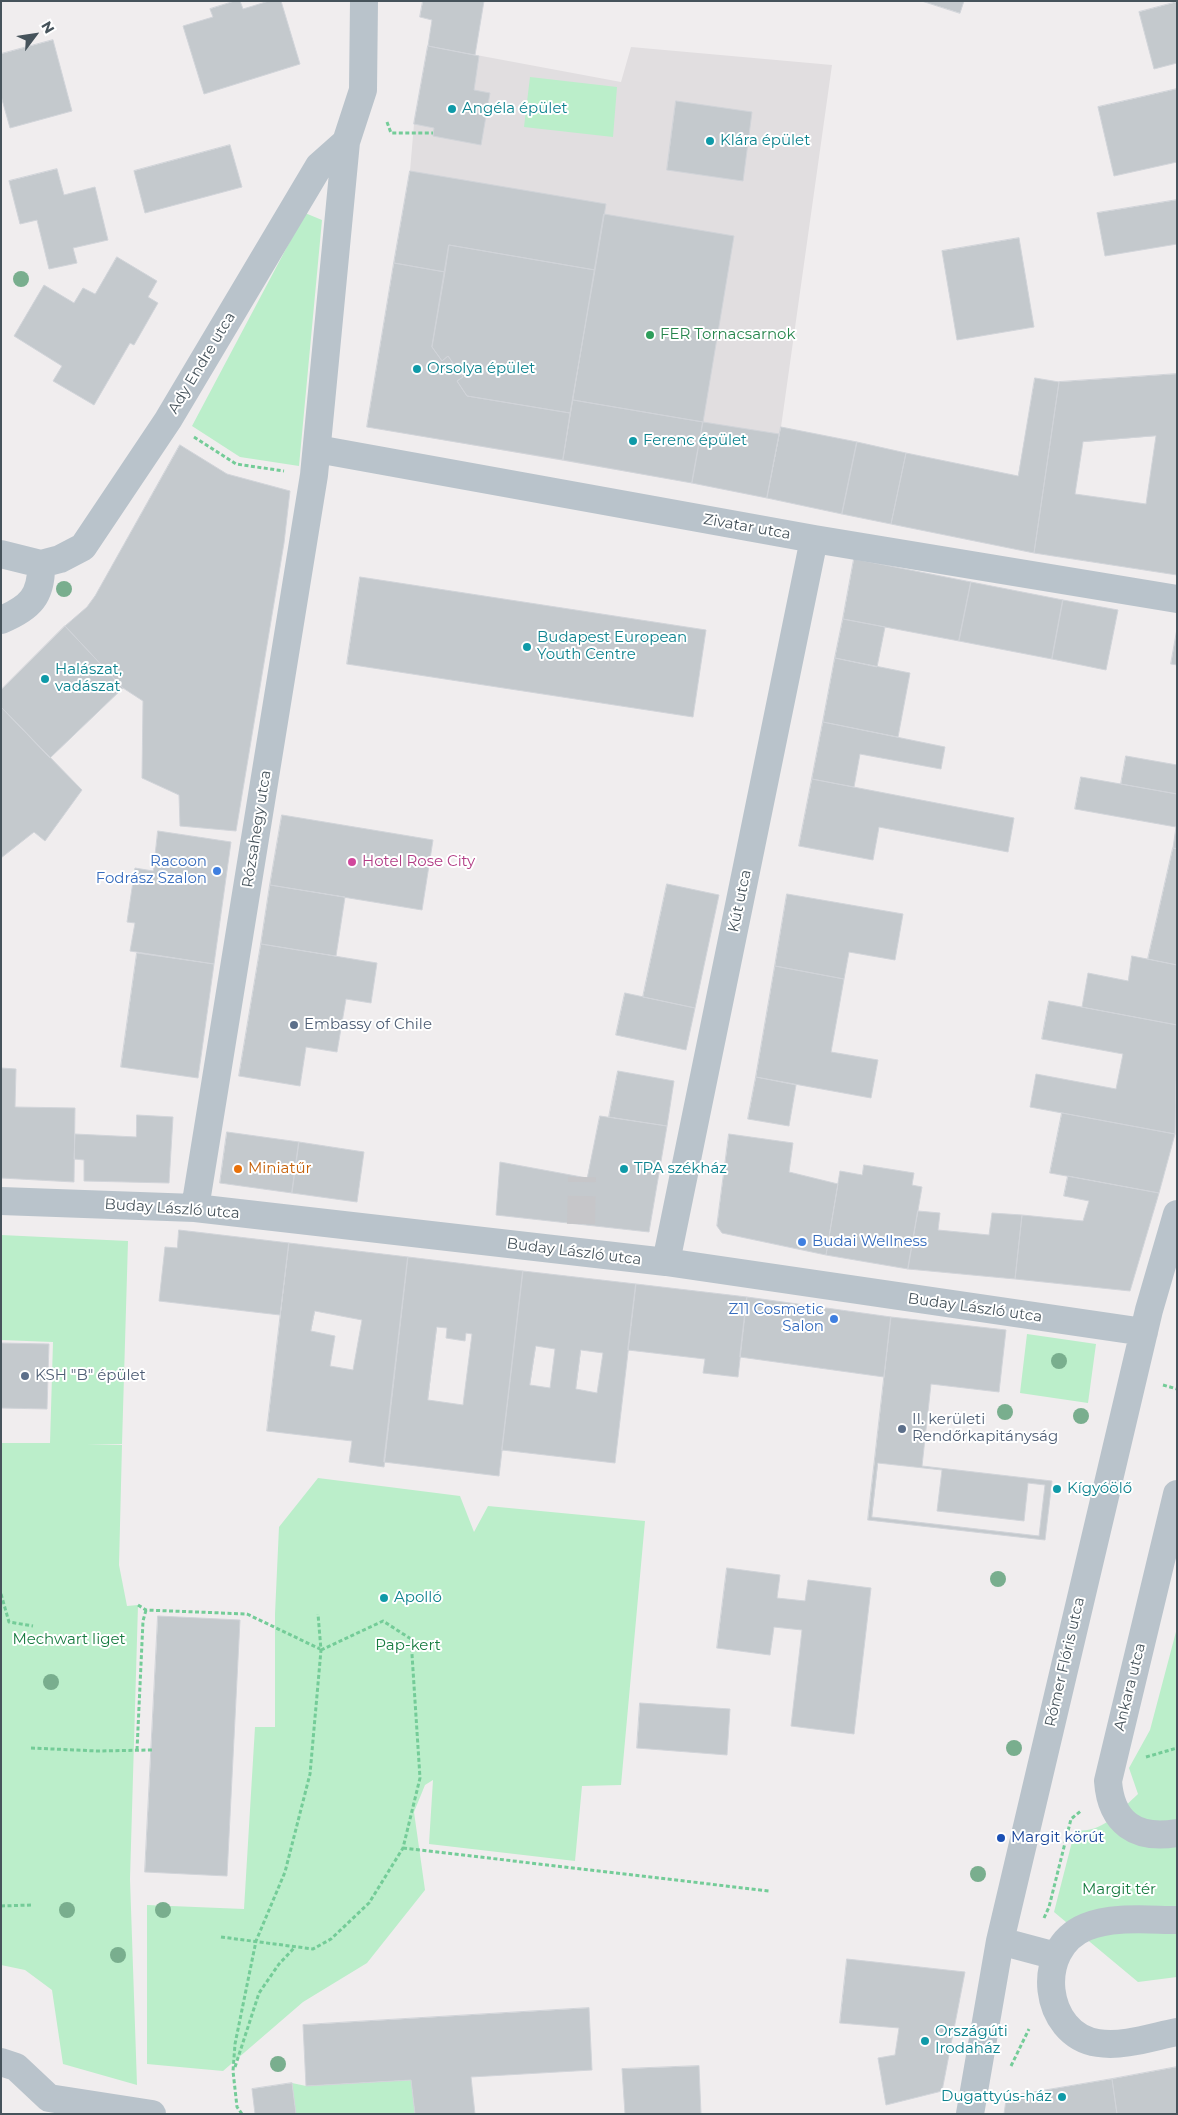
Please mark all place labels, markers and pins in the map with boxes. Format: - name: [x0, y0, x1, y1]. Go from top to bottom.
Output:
- place label: Angéla épület: [462, 100, 568, 118]
- marker: Angéla épület: [446, 103, 458, 115]
- place label: Klára épület: [720, 132, 810, 150]
- marker: Klára épület: [704, 135, 716, 147]
- place label: FER Tornacsarnok: [660, 326, 795, 344]
- marker: FER Tornacsarnok: [644, 329, 656, 341]
- place label: Orsolya épület: [427, 360, 535, 378]
- marker: Orsolya épület: [411, 363, 423, 375]
- place label: Ferenc épület: [643, 432, 747, 450]
- marker: Ferenc épület: [627, 435, 639, 447]
- place label: Budapest European Youth Centre: [537, 629, 687, 664]
- marker: Budapest European Youth Centre: [521, 641, 533, 653]
- place label: Halászat, vadászat: [55, 661, 122, 696]
- marker: Halászat, vadászat: [39, 673, 51, 685]
- place label: Racoon Fodrász Szalon: [96, 853, 207, 888]
- place label: Hotel Rose City: [362, 853, 475, 871]
- marker: Hotel Rose City: [346, 856, 358, 868]
- marker: Racoon Fodrász Szalon: [211, 865, 223, 877]
- place label: Embassy of Chile: [304, 1016, 432, 1034]
- marker: Embassy of Chile: [288, 1019, 300, 1031]
- place label: Miniatűr: [248, 1160, 312, 1178]
- place label: TPA székház: [634, 1160, 727, 1178]
- marker: Miniatűr: [232, 1163, 244, 1175]
- marker: TPA székház: [618, 1163, 630, 1175]
- place label: Budai Wellness: [812, 1233, 927, 1251]
- marker: Budai Wellness: [796, 1236, 808, 1248]
- place label: Z11 Cosmetic Salon: [729, 1301, 824, 1336]
- marker: Z11 Cosmetic Salon: [828, 1313, 840, 1325]
- place label: KSH "B" épület: [35, 1367, 146, 1385]
- marker: KSH "B" épület: [19, 1370, 31, 1382]
- place label: II. kerületi Rendőrkapitányság: [912, 1411, 1058, 1446]
- marker: II. kerületi Rendőrkapitányság: [896, 1423, 908, 1435]
- place label: Kígyóölő: [1067, 1480, 1132, 1498]
- marker: Kígyóölő: [1051, 1483, 1063, 1495]
- place label: Apolló: [394, 1589, 442, 1607]
- marker: Apolló: [378, 1592, 390, 1604]
- place label: Margit körút: [1011, 1829, 1104, 1847]
- marker: Margit körút: [995, 1832, 1007, 1844]
- place label: Országúti Irodaház: [935, 2023, 1008, 2058]
- marker: Országúti Irodaház: [919, 2035, 931, 2047]
- place label: Dugattyús-ház: [941, 2088, 1052, 2106]
- marker: Dugattyús-ház: [1056, 2091, 1068, 2103]

